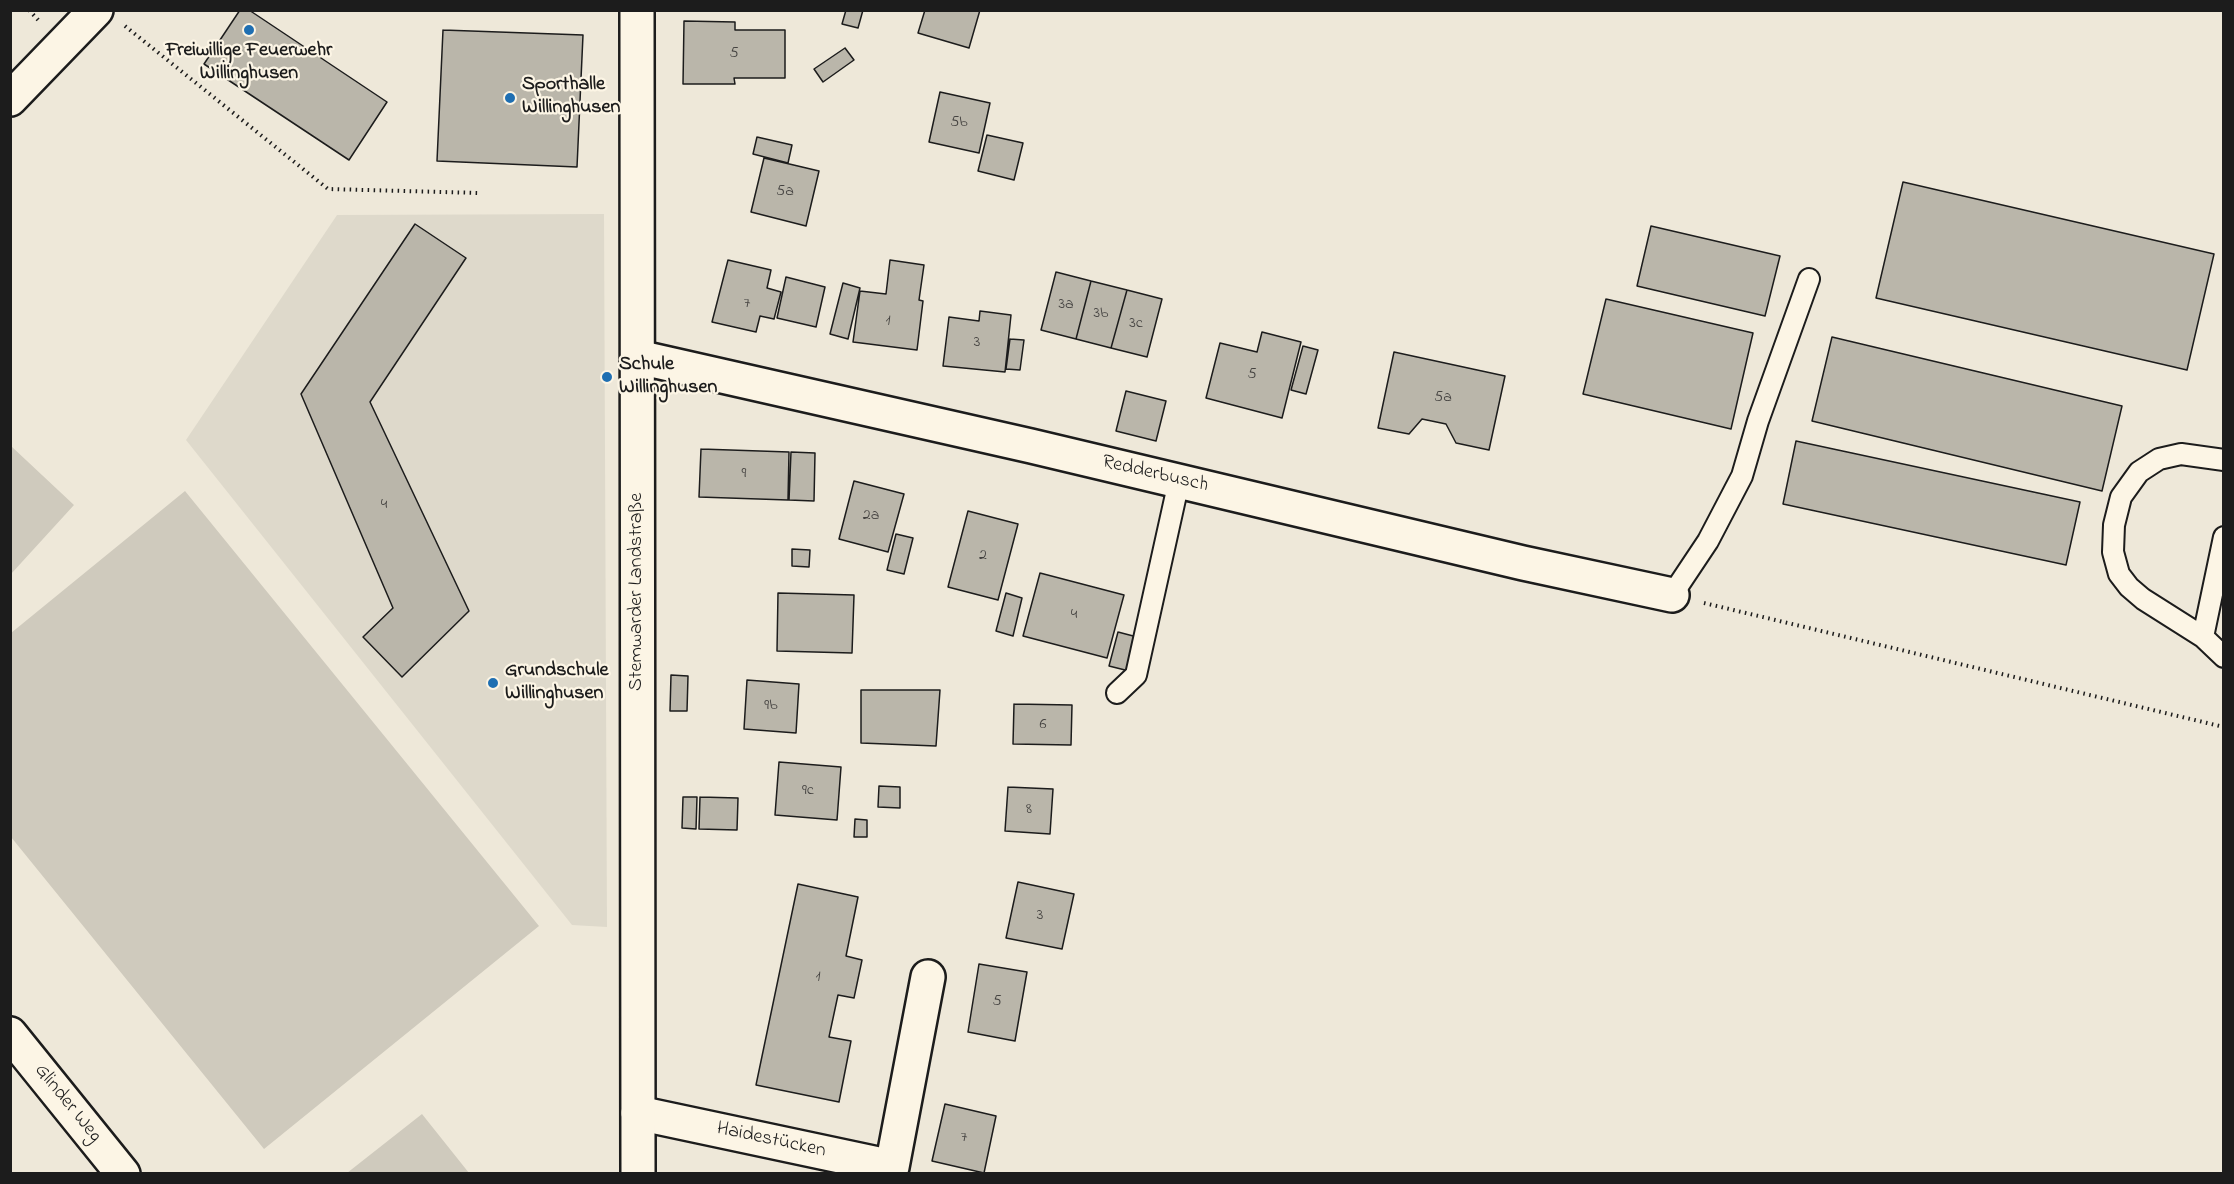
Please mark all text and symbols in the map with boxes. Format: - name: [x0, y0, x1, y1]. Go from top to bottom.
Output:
- marker: Freiwillige Feuerwehr Willinghusen: [242, 23, 256, 37]
- place label: Freiwillige Feuerwehr Willinghusen: [166, 40, 332, 87]
- house number: 5: [729, 44, 739, 64]
- place label: Sporthalle Willinghusen: [522, 74, 620, 121]
- marker: Sporthalle Willinghusen: [503, 91, 517, 105]
- house number: 5b: [950, 113, 968, 133]
- house number: 5a: [776, 182, 794, 202]
- house number: 7: [744, 294, 750, 314]
- house number: 3a: [1058, 295, 1074, 315]
- house number: 3b: [1093, 304, 1109, 324]
- house number: 1: [885, 311, 891, 331]
- house number: 3c: [1129, 314, 1143, 334]
- house number: 3: [974, 333, 980, 353]
- place label: Schule Willinghusen: [619, 354, 717, 401]
- house number: 5: [1247, 365, 1257, 385]
- marker: Schule Willinghusen: [600, 370, 614, 384]
- house number: 5a: [1434, 388, 1452, 408]
- street label: Redderbusch: [1100, 451, 1210, 499]
- house number: 9: [742, 464, 746, 484]
- street label: Stemwarder Landstraße: [626, 493, 650, 691]
- house number: 4: [381, 495, 387, 515]
- house number: 2a: [863, 506, 879, 526]
- house number: 2: [979, 546, 987, 566]
- house number: 4: [1071, 605, 1077, 625]
- place label: Grundschule Willinghusen: [505, 660, 608, 707]
- marker: Grundschule Willinghusen: [486, 676, 500, 690]
- house number: 9b: [764, 696, 778, 716]
- house number: 6: [1039, 715, 1047, 735]
- house number: 9c: [802, 781, 814, 801]
- house number: 8: [1026, 800, 1032, 820]
- house number: 3: [1037, 906, 1043, 926]
- house number: 1: [815, 967, 821, 987]
- house number: 5: [992, 992, 1002, 1012]
- street label: Glinder Weg: [28, 1060, 106, 1148]
- street label: Haidestücken: [714, 1118, 828, 1164]
- house number: 7: [961, 1128, 967, 1148]

